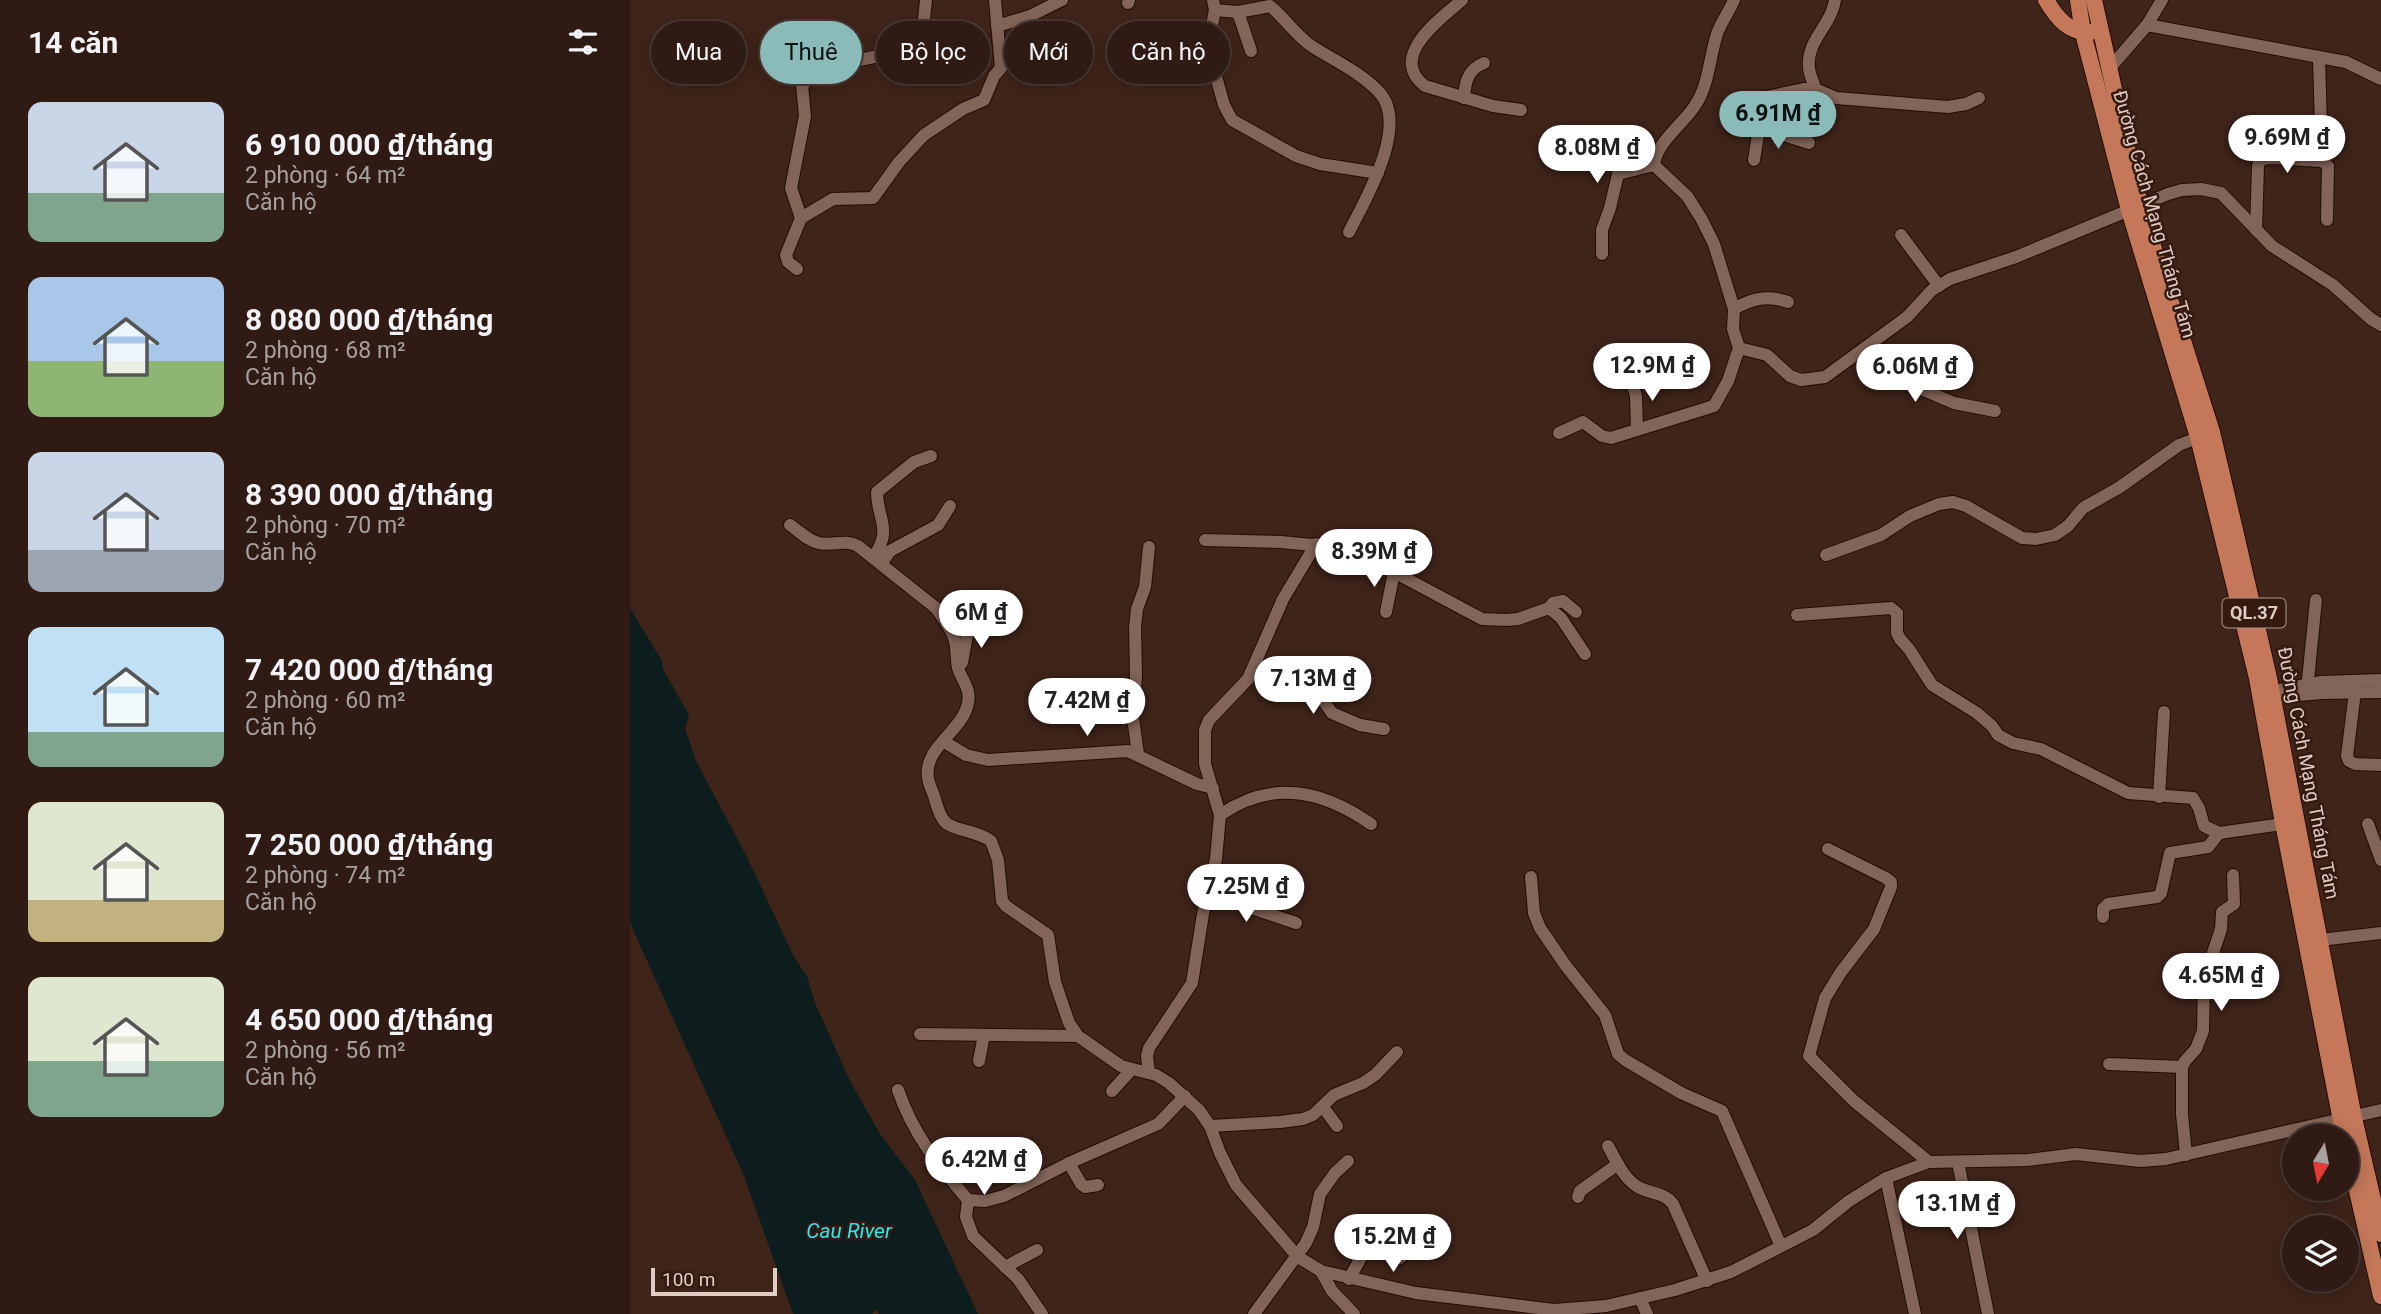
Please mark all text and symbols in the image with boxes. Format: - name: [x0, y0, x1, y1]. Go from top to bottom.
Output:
- chip: Mua: [651, 21, 746, 84]
- chip: Thuê: [760, 21, 862, 84]
- chip: Bộ lọc: [876, 21, 990, 84]
- chip: Mới: [1004, 21, 1093, 84]
- chip: Căn hộ: [1107, 21, 1230, 84]
- icon: filters: [564, 23, 602, 61]
- text: 14 căn: [28, 25, 118, 60]
- street label: Đường Cách Mạng Tháng Tám: [2108, 88, 2201, 341]
- pin: 6.91M ₫: [1713, 92, 1843, 151]
- text: 6.91M ₫: [1735, 100, 1821, 127]
- pin: 9.69M ₫: [2222, 116, 2352, 175]
- text: 9.69M ₫: [2244, 124, 2330, 151]
- pin: 8.08M ₫: [1532, 125, 1662, 185]
- text: 6 910 000 ₫/tháng: [245, 127, 493, 162]
- icon: home: [84, 130, 168, 214]
- text: 8.08M ₫: [1554, 134, 1640, 161]
- text: 2 phòng · 64 m²: [245, 162, 406, 189]
- text: Căn hộ: [245, 189, 317, 216]
- text: 8 080 000 ₫/tháng: [245, 302, 493, 337]
- icon: home: [84, 305, 168, 389]
- text: 2 phòng · 68 m²: [245, 337, 406, 364]
- pin: 12.9M ₫: [1587, 344, 1717, 403]
- pin: 6.06M ₫: [1850, 344, 1980, 404]
- text: 12.9M ₫: [1609, 352, 1695, 379]
- text: 6.06M ₫: [1872, 353, 1958, 380]
- text: Căn hộ: [245, 364, 317, 391]
- text: 8 390 000 ₫/tháng: [245, 477, 493, 512]
- icon: home: [84, 480, 168, 564]
- text: 2 phòng · 70 m²: [245, 512, 406, 539]
- pin: 8.39M ₫: [1309, 530, 1439, 589]
- text: 8.39M ₫: [1331, 538, 1417, 565]
- text: Căn hộ: [245, 539, 317, 566]
- pin: 6M ₫: [940, 590, 1022, 650]
- road number: QL.37: [2222, 598, 2286, 628]
- text: 6M ₫: [955, 599, 1007, 626]
- street label: Đường Cách Mạng Tháng Tám: [2273, 645, 2344, 901]
- text: 7 420 000 ₫/tháng: [245, 652, 493, 687]
- icon: home: [84, 655, 168, 739]
- pin: 7.13M ₫: [1248, 656, 1378, 716]
- text: 7.13M ₫: [1270, 665, 1356, 692]
- pin: 7.42M ₫: [1022, 678, 1152, 738]
- text: 2 phòng · 60 m²: [245, 687, 406, 714]
- text: 7.42M ₫: [1044, 687, 1130, 714]
- text: Căn hộ: [245, 714, 317, 741]
- text: 7 250 000 ₫/tháng: [245, 827, 493, 862]
- icon: home: [84, 830, 168, 914]
- text: 2 phòng · 74 m²: [245, 862, 406, 889]
- pin: 7.25M ₫: [1181, 864, 1311, 924]
- text: 7.25M ₫: [1203, 873, 1289, 900]
- text: Căn hộ: [245, 889, 317, 916]
- pin: 4.65M ₫: [2156, 954, 2286, 1013]
- text: 4.65M ₫: [2178, 962, 2264, 989]
- text: 4 650 000 ₫/tháng: [245, 1002, 493, 1037]
- icon: home: [84, 1005, 168, 1089]
- text: 2 phòng · 56 m²: [245, 1037, 406, 1064]
- text: Căn hộ: [245, 1064, 317, 1091]
- north arrow: [2282, 1124, 2359, 1200]
- map controls: [2282, 1124, 2359, 1292]
- pin: 6.42M ₫: [919, 1138, 1049, 1197]
- text: 6.42M ₫: [941, 1146, 1027, 1173]
- pin: 13.1M ₫: [1892, 1182, 2022, 1241]
- text: 13.1M ₫: [1914, 1190, 2000, 1217]
- pin: 15.2M ₫: [1328, 1214, 1458, 1274]
- button: layers: [2282, 1215, 2359, 1292]
- water label: Cau River: [806, 1219, 893, 1243]
- text: 15.2M ₫: [1350, 1223, 1436, 1250]
- scale bar: [651, 1265, 777, 1297]
- text: 100 m: [662, 1268, 715, 1291]

